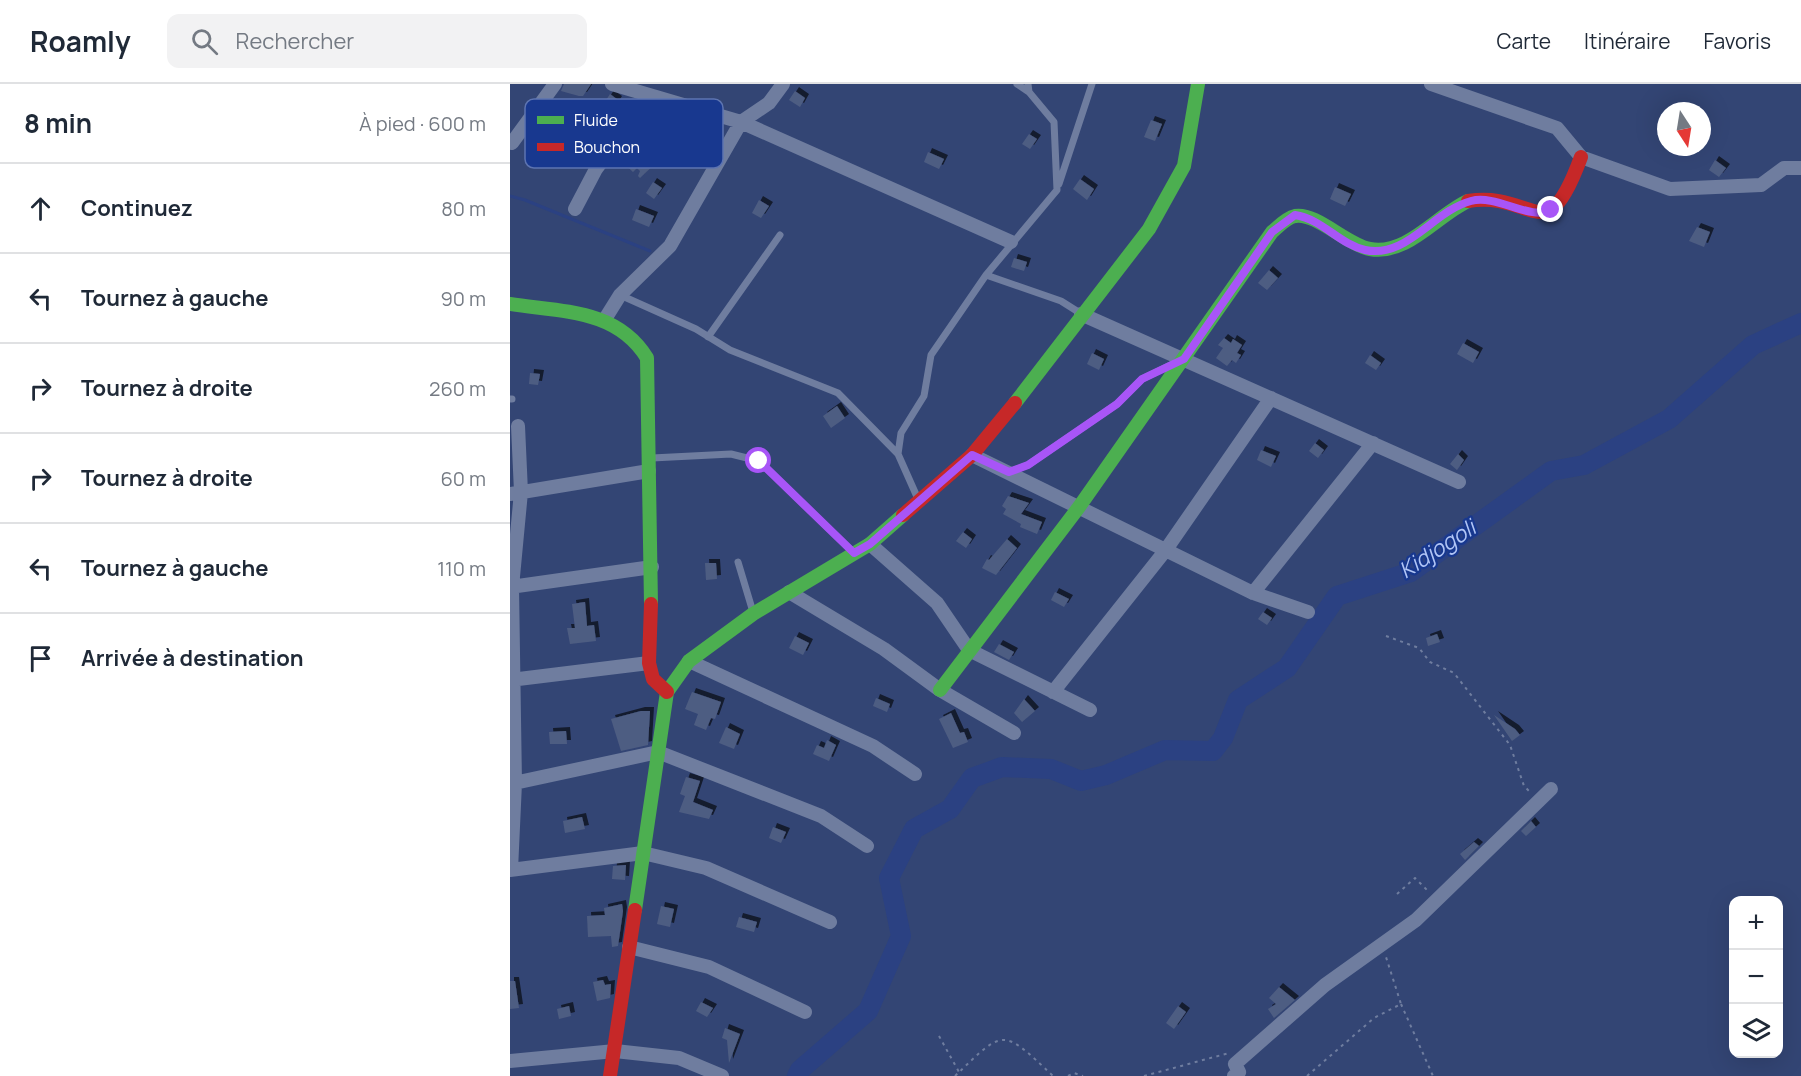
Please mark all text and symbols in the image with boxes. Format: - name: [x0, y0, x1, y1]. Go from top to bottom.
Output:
- search box: [167, 14, 587, 68]
- text: Roamly: [30, 22, 131, 60]
- icon: search: [188, 25, 221, 58]
- text: Rechercher: [236, 26, 354, 56]
- text: Carte: [1497, 27, 1551, 55]
- text: Itinéraire: [1584, 27, 1670, 55]
- text: Favoris: [1703, 27, 1771, 55]
- legend: [525, 99, 723, 168]
- north arrow: [1657, 102, 1711, 156]
- text: 8 min: [24, 105, 92, 141]
- text: Fluide: [574, 109, 618, 131]
- text: À pied · 600 m: [359, 110, 486, 137]
- text: Bouchon: [574, 136, 640, 158]
- icon: ahead: [24, 192, 57, 225]
- text: Continuez: [81, 193, 193, 223]
- text: 80 m: [441, 195, 486, 222]
- route end: [1537, 196, 1563, 222]
- icon: left: [24, 282, 57, 315]
- text: Tournez à gauche: [81, 283, 268, 313]
- text: 90 m: [440, 285, 486, 312]
- icon: right: [24, 372, 57, 405]
- text: Tournez à droite: [81, 373, 253, 403]
- text: 260 m: [429, 375, 486, 402]
- route start: [745, 447, 771, 473]
- icon: right: [24, 462, 57, 495]
- text: Tournez à droite: [81, 463, 253, 493]
- text: 60 m: [440, 465, 486, 492]
- water label: Kidjogoli: [1393, 511, 1484, 585]
- icon: left: [24, 552, 57, 585]
- text: Tournez à gauche: [81, 553, 268, 583]
- text: 110 m: [437, 555, 486, 582]
- icon: arrive: [24, 642, 57, 675]
- text: Arrivée à destination: [81, 643, 304, 673]
- map controls: [1729, 896, 1783, 1058]
- button: +: [1729, 896, 1783, 950]
- button: −: [1729, 950, 1783, 1004]
- button: layers: [1729, 1004, 1783, 1058]

